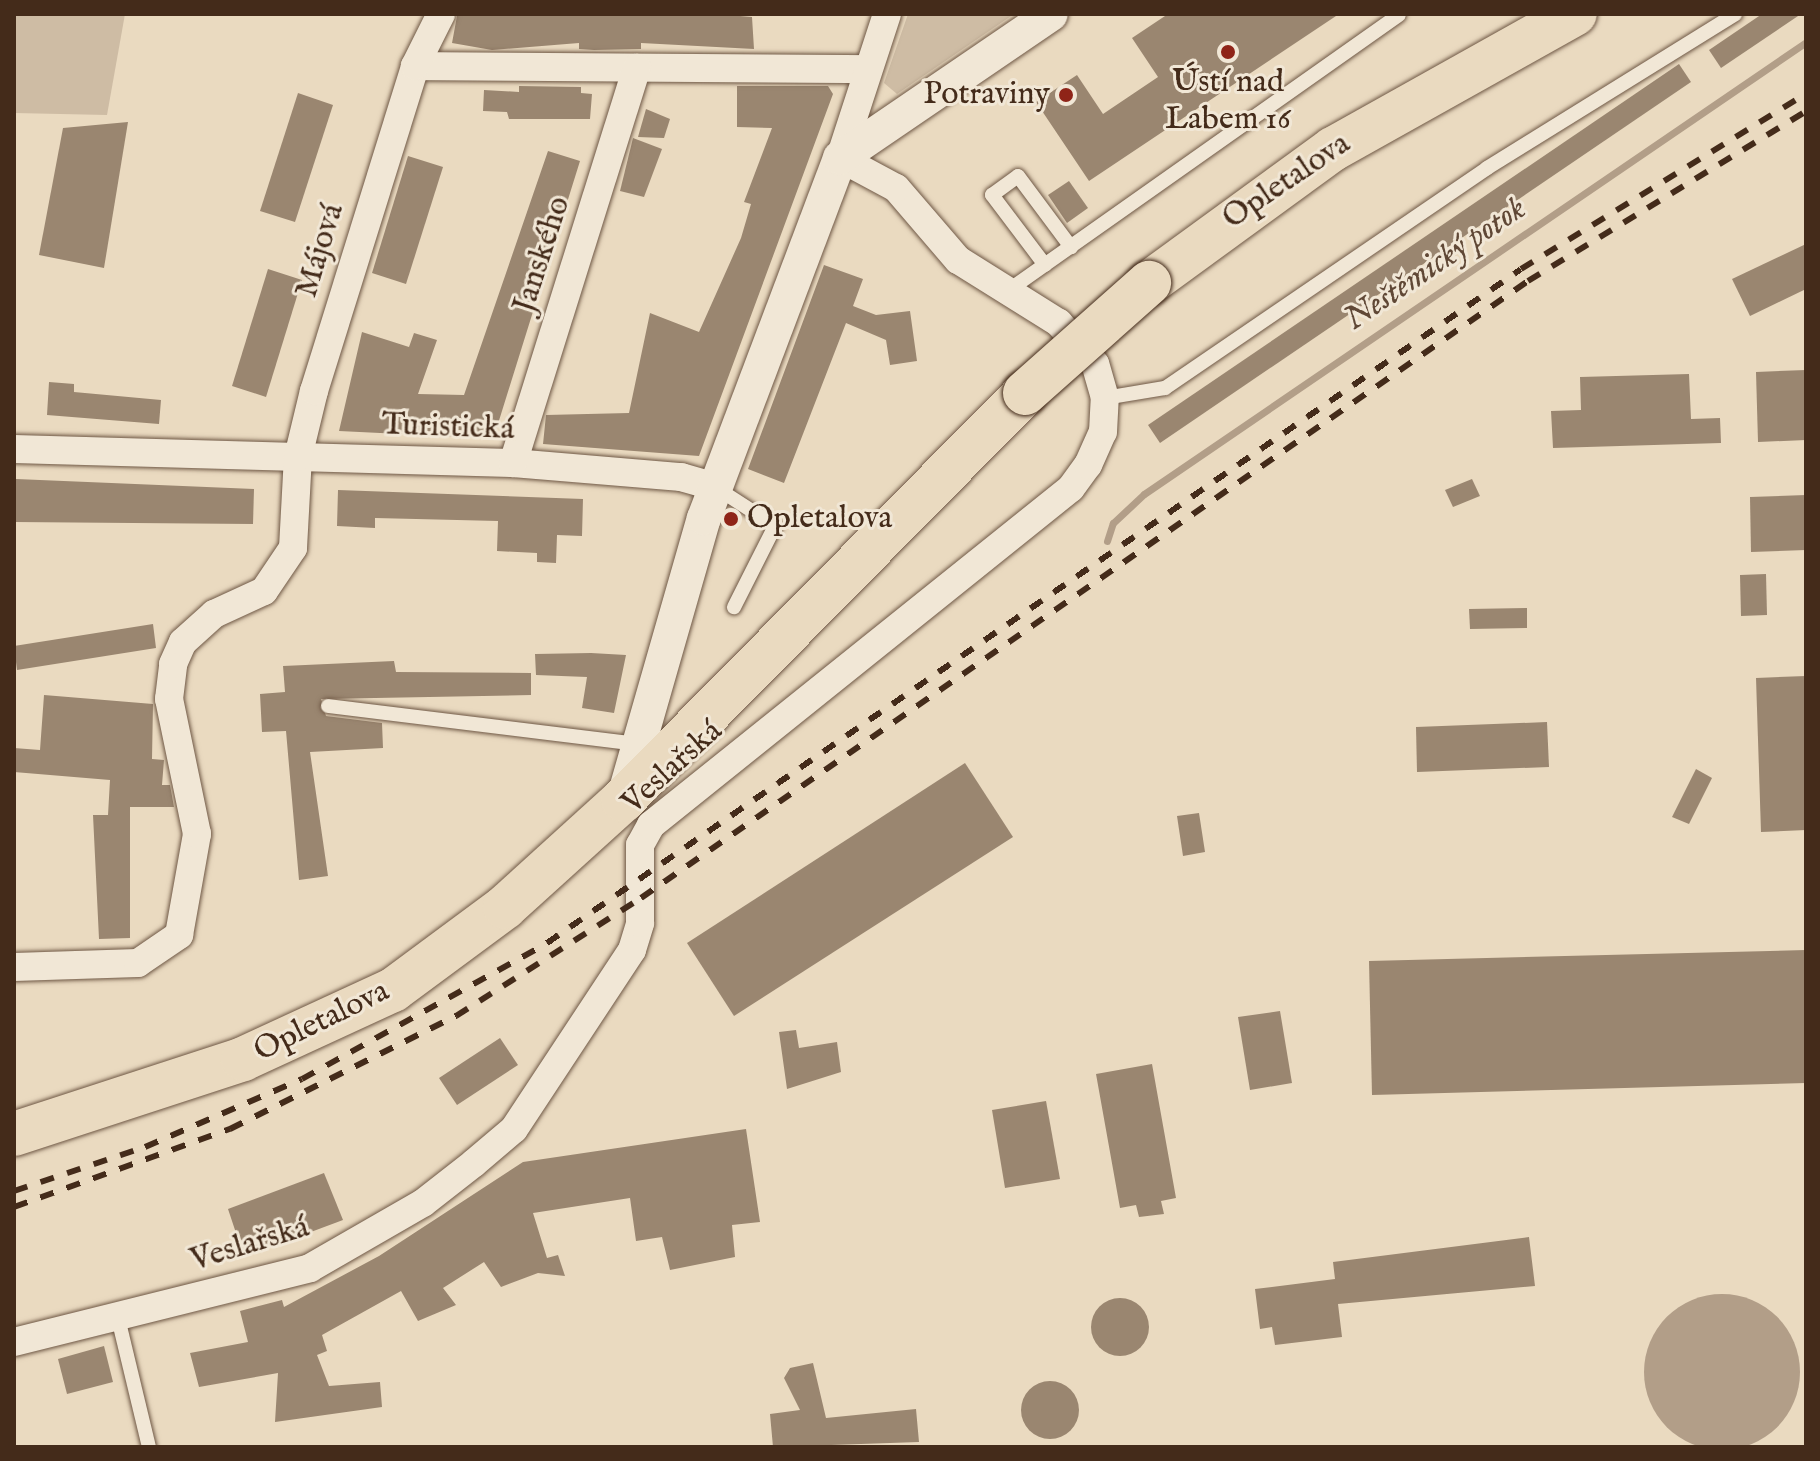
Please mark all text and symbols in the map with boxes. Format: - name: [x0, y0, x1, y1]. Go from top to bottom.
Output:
- marker: Ústí nad Labem 16: [1219, 43, 1237, 61]
- place label: Ústí nad Labem 16: [1165, 65, 1291, 140]
- place label: Potraviny: [923, 76, 1050, 114]
- marker: Potraviny: [1057, 86, 1075, 104]
- street label: Opletalova: [1216, 125, 1358, 239]
- water label: Neštěmický potok: [1336, 188, 1534, 340]
- street label: Janského: [506, 192, 580, 318]
- street label: Májová: [289, 199, 353, 303]
- street label: Turistická: [381, 406, 515, 450]
- place label: Opletalova: [747, 500, 892, 538]
- marker: Opletalova: [722, 510, 740, 528]
- street label: Veslařská: [615, 713, 731, 823]
- street label: Opletalova: [248, 973, 396, 1071]
- street label: Veslařská: [186, 1209, 314, 1281]

